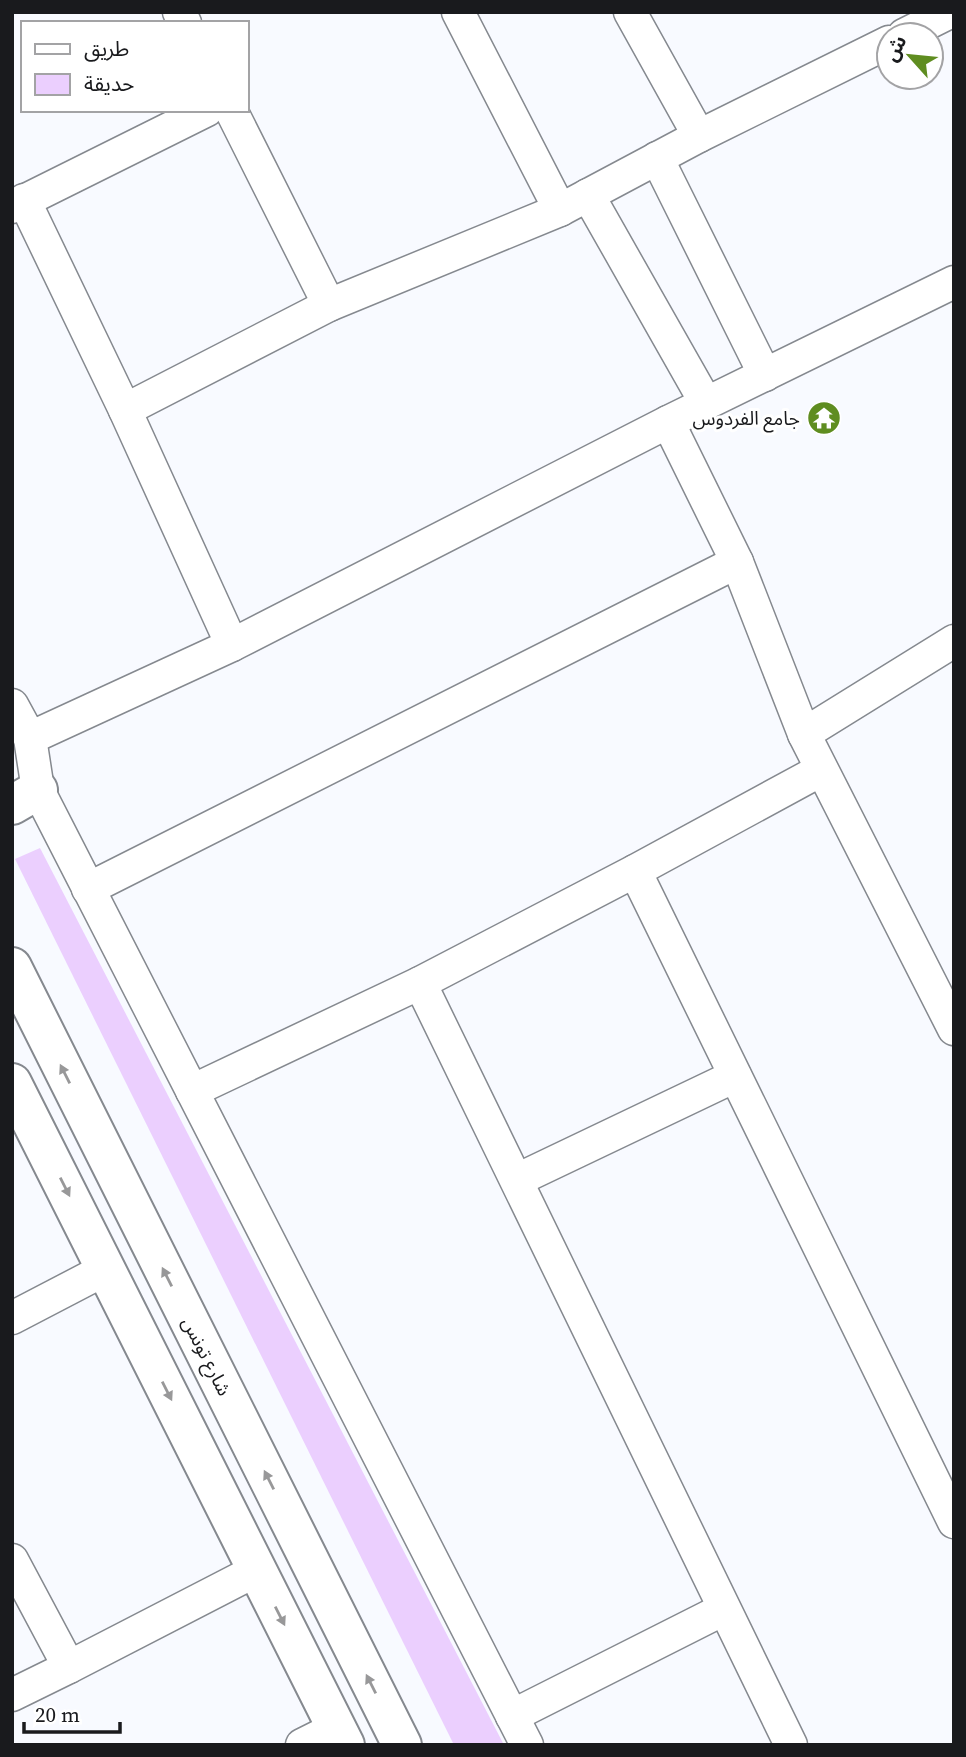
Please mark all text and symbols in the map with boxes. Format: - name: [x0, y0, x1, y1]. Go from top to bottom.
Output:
- legend: [21, 21, 248, 112]
- north arrow: [875, 21, 945, 91]
- text: ش: [877, 31, 912, 66]
- text: طريق: [84, 34, 129, 63]
- text: حديقة: [84, 69, 134, 98]
- temple icon: جامع الفردوس: [805, 399, 843, 437]
- place label: جامع الفردوس: [692, 405, 800, 433]
- one-way arrow: [60, 1064, 71, 1084]
- one-way arrow: [59, 1177, 70, 1197]
- one-way arrow: [162, 1267, 173, 1287]
- street label: شارع تونس: [175, 1312, 238, 1400]
- one-way arrow: [161, 1381, 173, 1401]
- one-way arrow: [264, 1470, 275, 1490]
- one-way arrow: [274, 1606, 286, 1626]
- one-way arrow: [366, 1674, 377, 1694]
- scale bar: [24, 1690, 121, 1734]
- text: 20 m: [35, 1700, 80, 1729]

